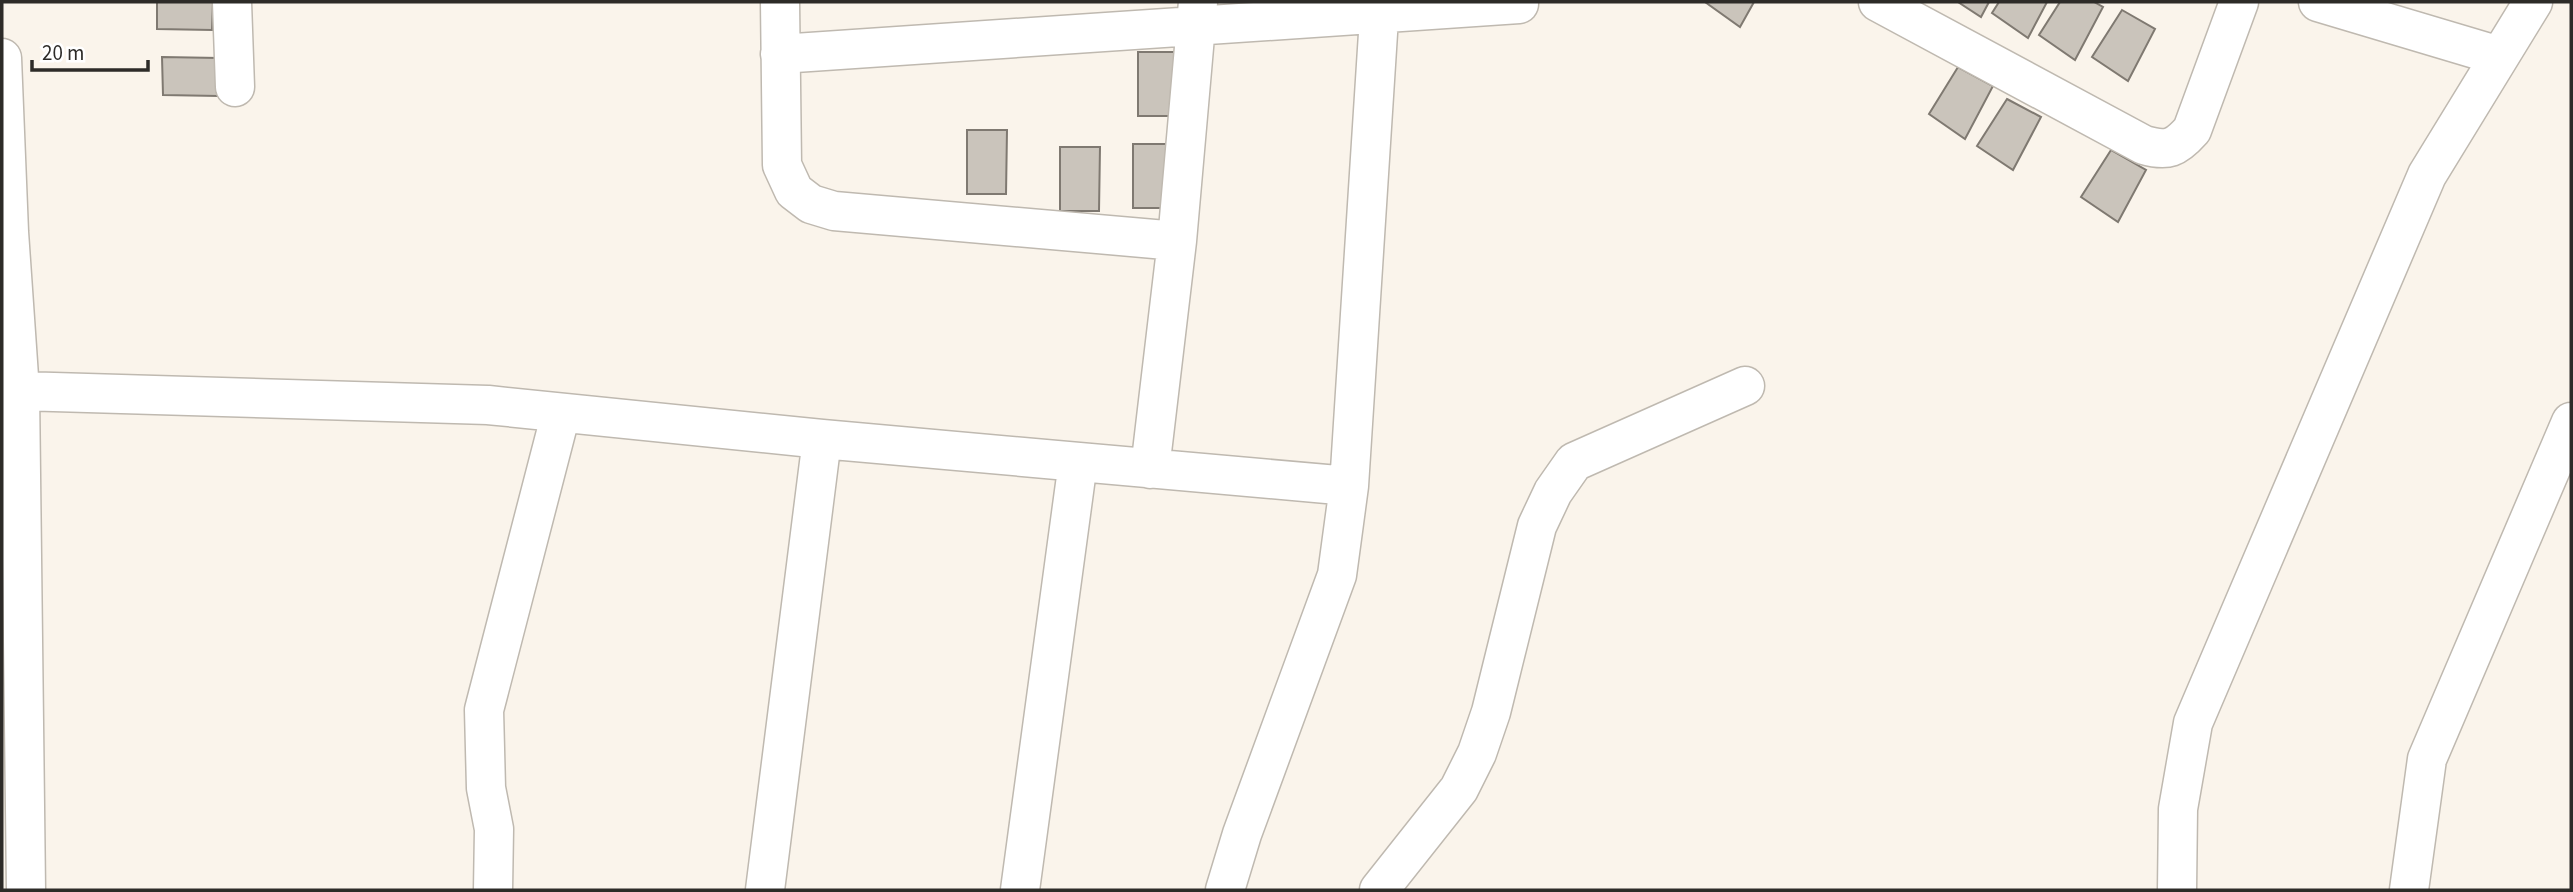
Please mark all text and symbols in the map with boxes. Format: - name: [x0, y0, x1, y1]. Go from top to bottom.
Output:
- scale bar: [32, 28, 147, 72]
- text: 20 m: [42, 38, 84, 68]

